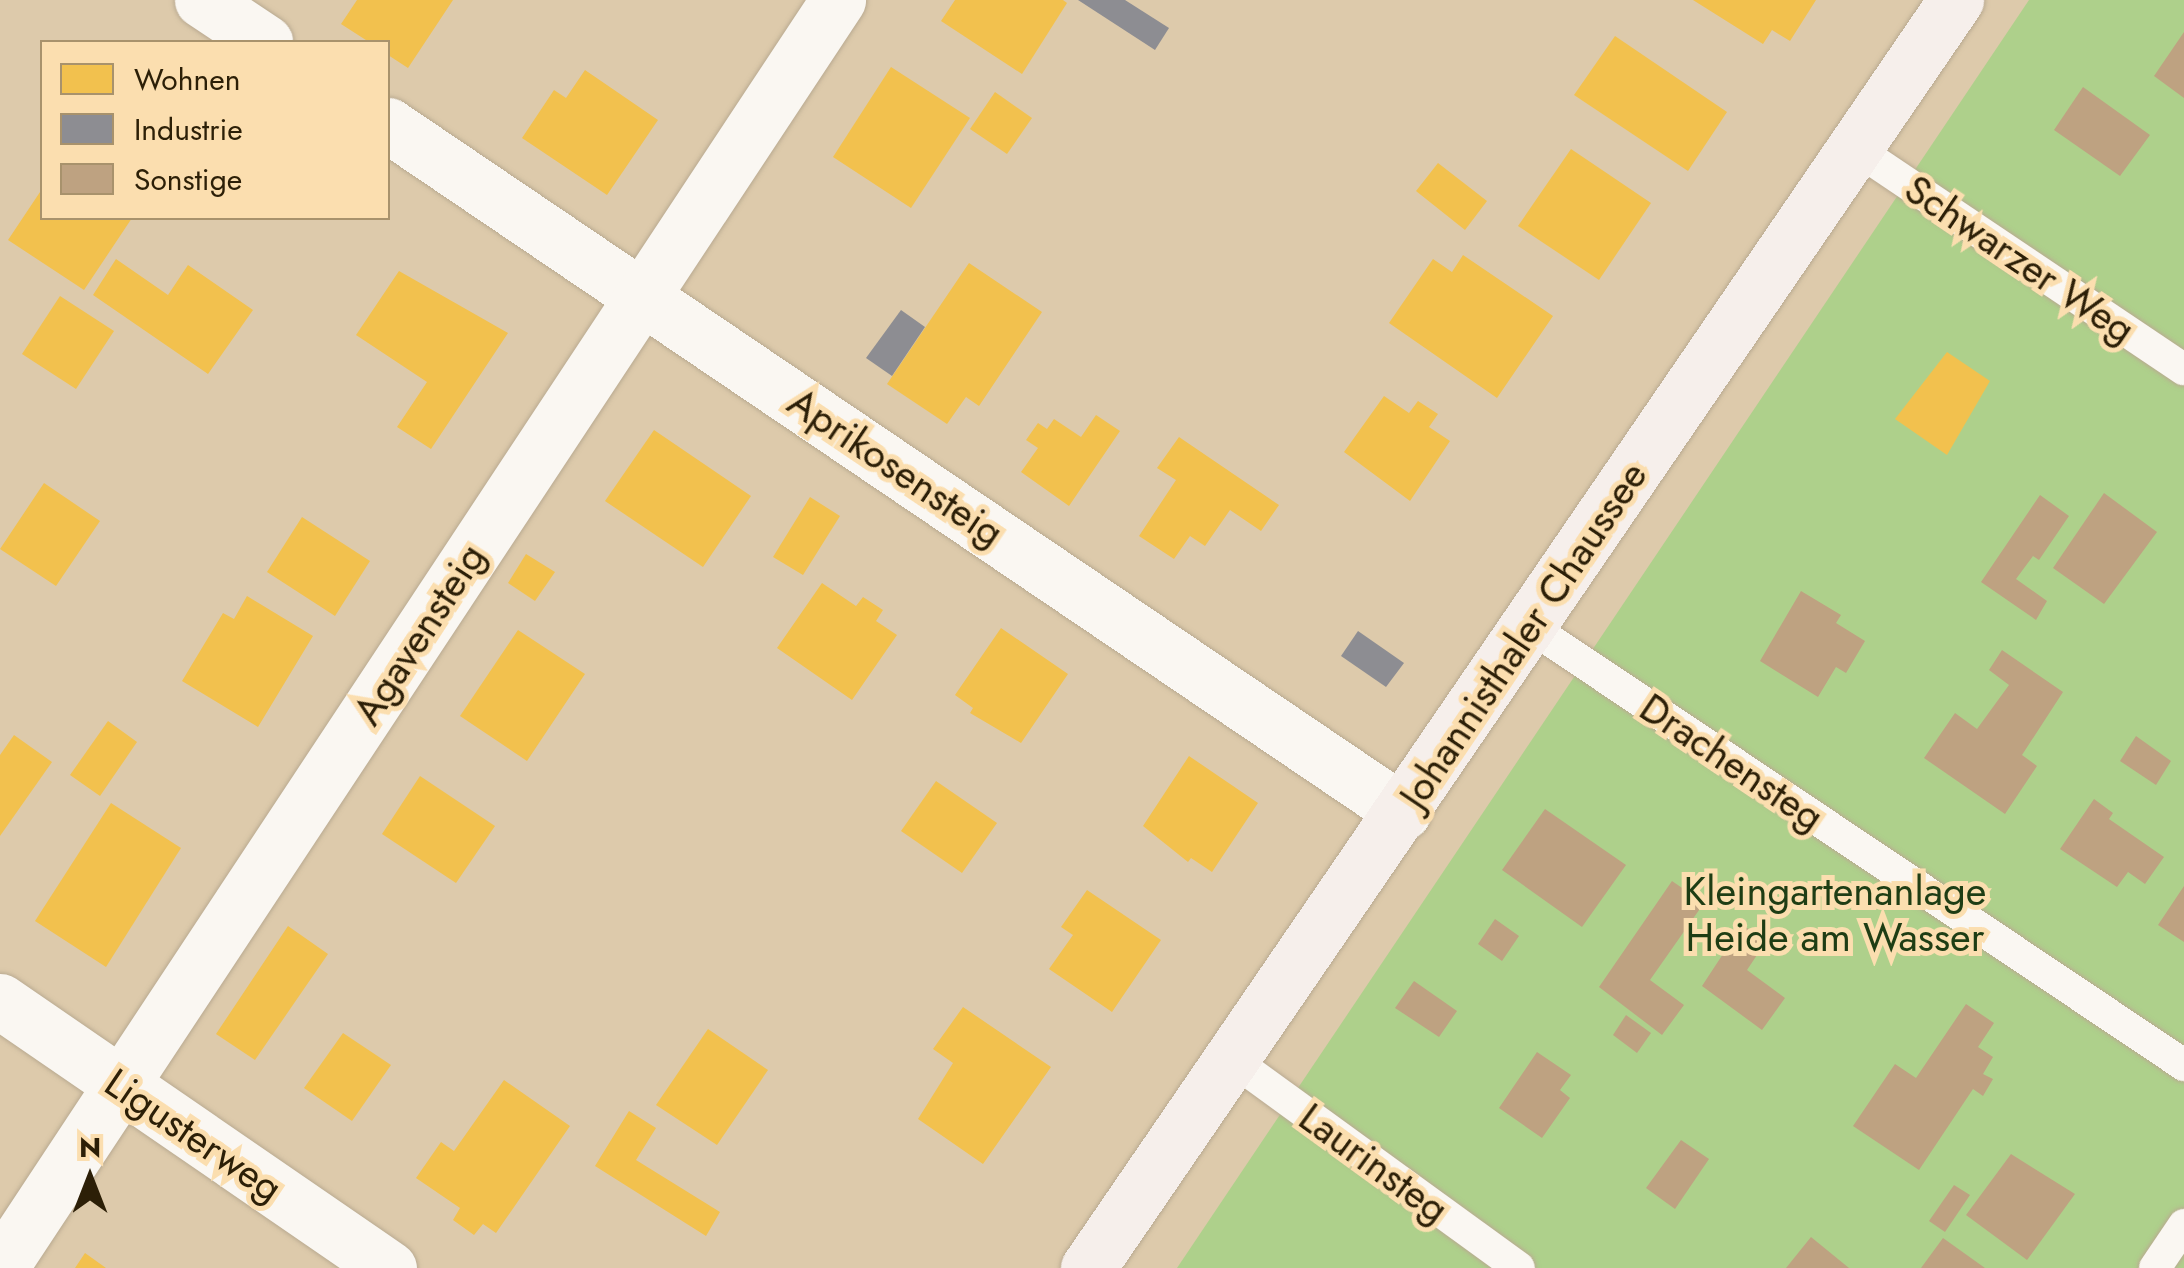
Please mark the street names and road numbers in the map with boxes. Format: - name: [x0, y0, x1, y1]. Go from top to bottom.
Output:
- street label: Schwarzer Weg: [1896, 164, 2144, 354]
- street label: Aprikosensteig: [779, 377, 1013, 557]
- street label: Johannisthaler Chaussee: [1389, 453, 1657, 817]
- street label: Agavensteig: [343, 534, 495, 734]
- street label: Drachensteg: [1631, 683, 1833, 841]
- street label: Ligusterweg: [96, 1058, 292, 1212]
- street label: Laurinsteg: [1290, 1093, 1458, 1233]

